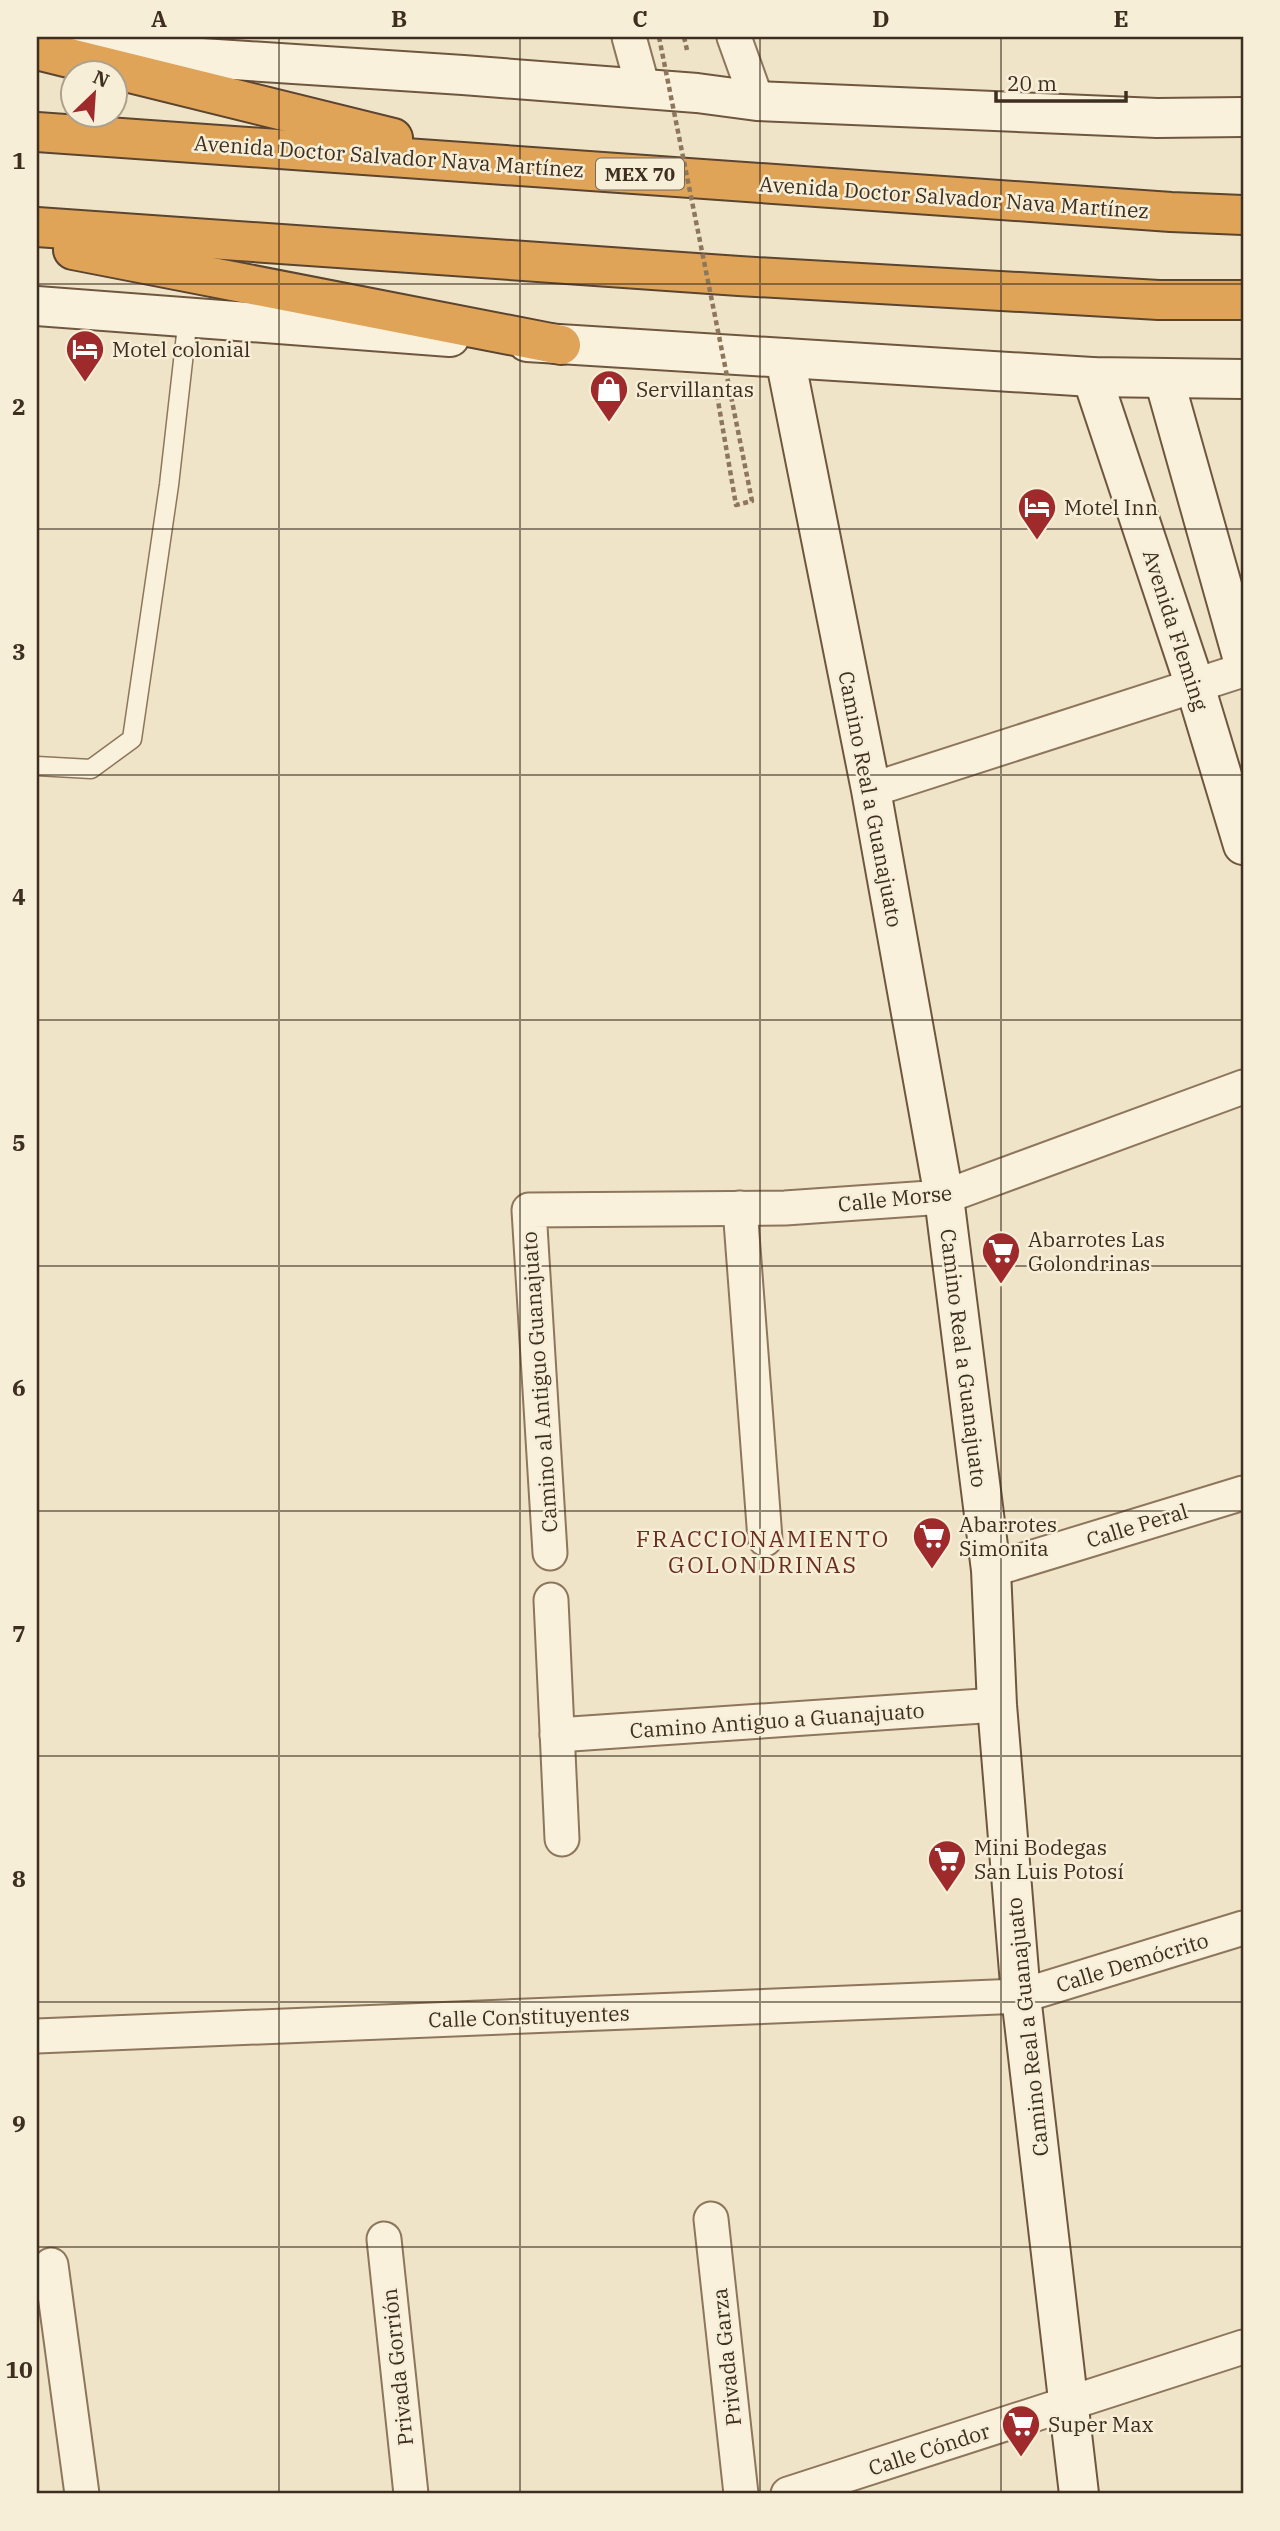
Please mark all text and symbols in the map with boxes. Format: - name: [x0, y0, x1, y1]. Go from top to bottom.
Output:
- text: A: [151, 3, 167, 33]
- text: B: [391, 3, 407, 33]
- text: C: [632, 3, 648, 33]
- text: D: [872, 3, 890, 33]
- text: E: [1113, 3, 1129, 33]
- north arrow: [60, 60, 130, 130]
- scale bar: [996, 60, 1126, 104]
- text: N: [89, 65, 113, 93]
- text: 20 m: [1007, 69, 1057, 97]
- street label: Avenida Doctor Salvador Nava Martínez: [193, 128, 585, 184]
- text: 1: [12, 145, 26, 175]
- road number: MEX 70: [596, 158, 684, 190]
- street label: Avenida Doctor Salvador Nava Martínez: [758, 169, 1150, 225]
- hotel icon: Motel colonial: [64, 328, 106, 383]
- place label: Motel colonial: [112, 335, 250, 363]
- shop icon: Servillantas: [588, 368, 630, 423]
- place label: Servillantas: [636, 375, 754, 403]
- text: 2: [12, 391, 26, 421]
- hotel icon: Motel Inn: [1016, 486, 1058, 541]
- place label: Motel Inn: [1064, 493, 1158, 521]
- street label: Avenida Fleming: [1137, 546, 1215, 714]
- text: 3: [12, 636, 26, 666]
- street label: Camino Real a Guanajuato: [832, 669, 910, 929]
- text: 4: [12, 881, 26, 911]
- text: 5: [12, 1127, 26, 1157]
- street label: Calle Morse: [837, 1178, 953, 1218]
- place label: Abarrotes Las Golondrinas: [1028, 1225, 1165, 1277]
- street label: Camino Real a Guanajuato: [934, 1227, 994, 1489]
- supermarket icon: Abarrotes Las Golondrinas: [980, 1230, 1022, 1285]
- street label: Camino al Antiguo Guanajuato: [515, 1231, 563, 1533]
- text: 6: [12, 1372, 26, 1402]
- street label: Calle Peral: [1083, 1496, 1191, 1554]
- place label: Abarrotes Simonita: [959, 1510, 1057, 1562]
- supermarket icon: Abarrotes Simonita: [911, 1515, 953, 1570]
- district label: FRACCIONAMIENTO GOLONDRINAS: [636, 1523, 890, 1579]
- text: 7: [12, 1618, 26, 1648]
- street label: Camino Antiguo a Guanajuato: [629, 1696, 925, 1744]
- place label: Mini Bodegas San Luis Potosí: [974, 1833, 1124, 1885]
- supermarket icon: Mini Bodegas San Luis Potosí: [926, 1838, 968, 1893]
- text: 8: [12, 1863, 26, 1893]
- street label: Camino Real a Guanajuato: [999, 1896, 1055, 2158]
- street label: Calle Demócrito: [1052, 1926, 1212, 1998]
- street label: Calle Constituyentes: [428, 1998, 630, 2034]
- text: 9: [12, 2108, 26, 2138]
- street label: Privada Gorrión: [375, 2287, 419, 2447]
- street label: Privada Garza: [705, 2287, 747, 2427]
- text: 10: [5, 2354, 33, 2384]
- supermarket icon: Super Max: [1000, 2403, 1042, 2458]
- place label: Super Max: [1048, 2410, 1154, 2438]
- street label: Calle Cóndor: [865, 2416, 994, 2482]

